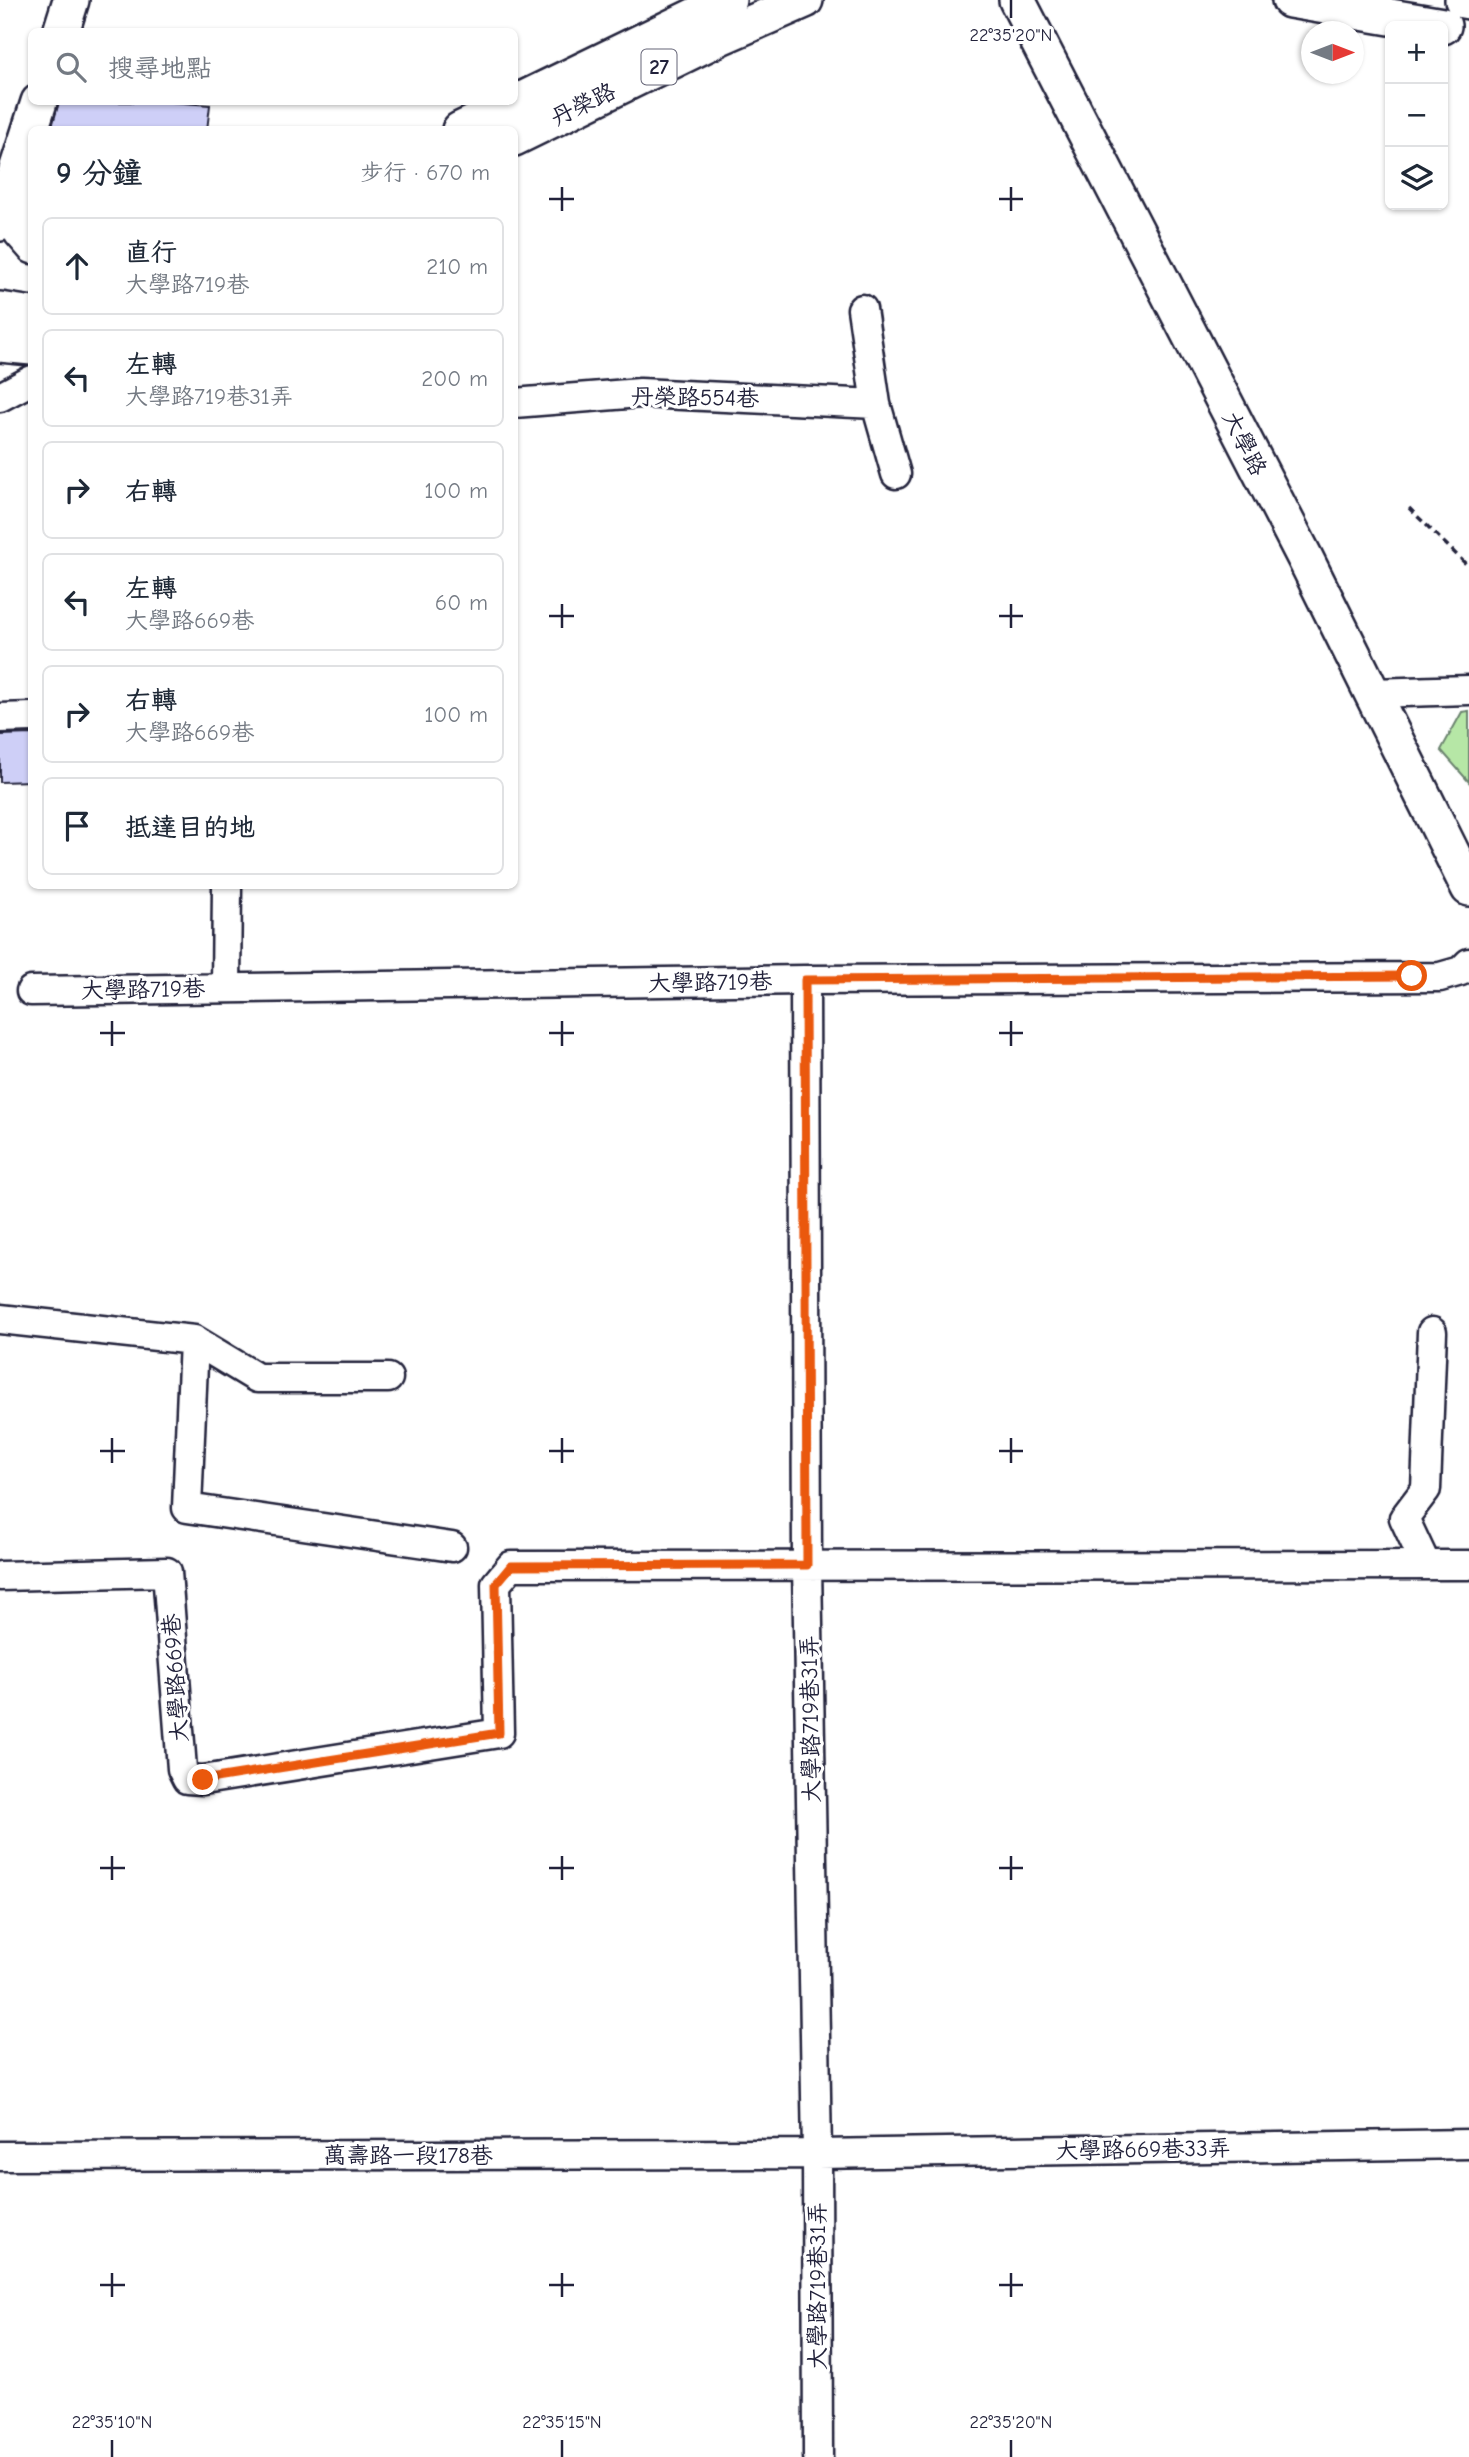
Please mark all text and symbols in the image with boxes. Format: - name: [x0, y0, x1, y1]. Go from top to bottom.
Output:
- north arrow: [1301, 21, 1364, 84]
- map controls: [1385, 21, 1448, 210]
- button: +: [1385, 21, 1448, 84]
- text: 22°35'20"N: [970, 25, 1052, 46]
- search box: [28, 28, 518, 105]
- icon: search: [52, 48, 90, 86]
- road number: 27: [642, 50, 676, 84]
- text: 搜尋地點: [108, 54, 212, 84]
- street label: 丹榮路: [546, 77, 620, 132]
- button: −: [1385, 84, 1448, 147]
- button: layers: [1385, 147, 1448, 210]
- text: 9 分鐘: [56, 156, 142, 191]
- text: 步行 · 670 m: [361, 159, 490, 186]
- text: 直行: [125, 238, 177, 268]
- icon: ahead: [58, 247, 96, 285]
- text: 210 m: [426, 253, 488, 280]
- text: 大學路719巷: [125, 271, 249, 298]
- text: 左轉: [125, 350, 177, 380]
- icon: left: [58, 359, 96, 397]
- text: 200 m: [421, 365, 488, 392]
- text: 大學路719巷31弄: [125, 383, 293, 410]
- street label: 丹榮路554巷: [631, 383, 760, 412]
- street label: 大學路: [1217, 406, 1272, 480]
- icon: right: [58, 471, 96, 509]
- text: 右轉: [125, 477, 177, 507]
- text: 100 m: [424, 477, 488, 504]
- text: 左轉: [125, 574, 177, 604]
- icon: left: [58, 583, 96, 621]
- text: 60 m: [435, 589, 488, 616]
- text: 大學路669巷: [125, 607, 254, 634]
- text: 右轉: [125, 686, 177, 716]
- icon: right: [58, 695, 96, 733]
- text: 100 m: [424, 701, 488, 728]
- text: 大學路669巷: [125, 719, 254, 746]
- icon: arrive: [58, 807, 96, 845]
- text: 抵達目的地: [125, 813, 255, 843]
- route start: [1396, 960, 1427, 991]
- street label: 大學路719巷: [648, 968, 773, 997]
- street label: 大學路719巷: [81, 975, 206, 1004]
- street label: 大學路669巷: [157, 1612, 193, 1743]
- street label: 大學路719巷31弄: [796, 1635, 825, 1803]
- route end: [187, 1764, 218, 1795]
- street label: 大學路669巷33弄: [1055, 2134, 1231, 2165]
- street label: 萬壽路一段178巷: [323, 2142, 494, 2169]
- street label: 大學路719巷31弄: [804, 2202, 831, 2370]
- text: 22°35'10"N: [72, 2412, 152, 2433]
- text: 22°35'15"N: [522, 2412, 602, 2433]
- text: 22°35'20"N: [970, 2412, 1052, 2433]

